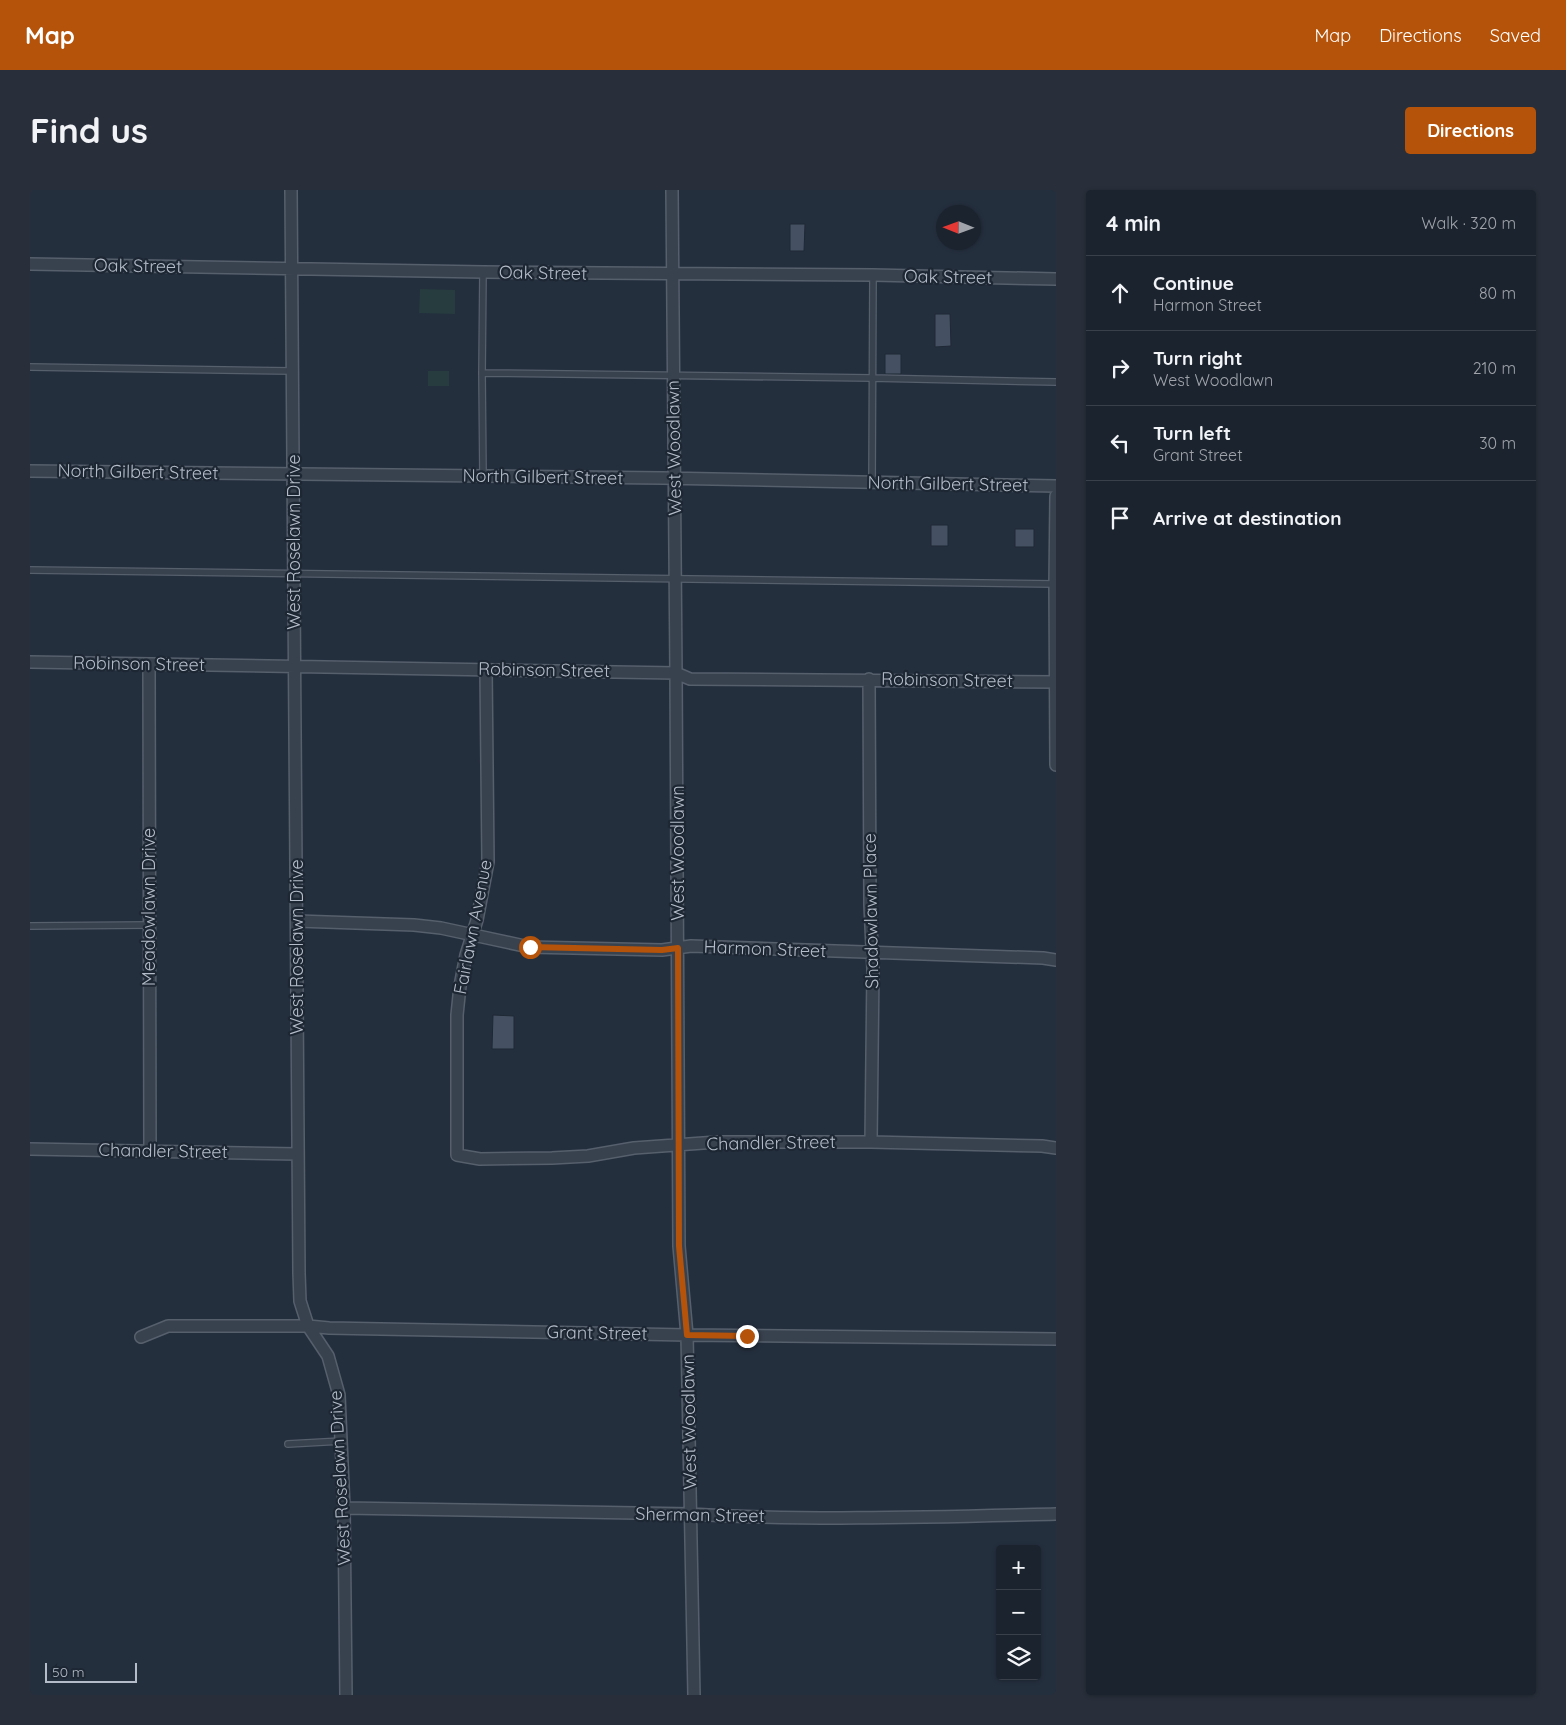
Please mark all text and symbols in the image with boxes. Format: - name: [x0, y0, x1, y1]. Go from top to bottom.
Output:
- text: Map: [25, 20, 75, 50]
- text: Map: [1314, 24, 1351, 47]
- text: Directions: [1379, 24, 1462, 47]
- text: Saved: [1490, 24, 1541, 47]
- button: Directions: [1405, 107, 1536, 154]
- text: Find us: [30, 108, 148, 152]
- north arrow: [936, 205, 981, 250]
- text: 4 min: [1106, 210, 1161, 236]
- text: Walk · 320 m: [1421, 213, 1516, 233]
- street label: Oak Street: [94, 253, 182, 278]
- street label: Oak Street: [499, 260, 587, 285]
- street label: Oak Street: [904, 264, 992, 289]
- text: Continue: [1153, 271, 1234, 295]
- icon: ahead: [1106, 279, 1134, 307]
- text: 80 m: [1479, 283, 1516, 303]
- text: Harmon Street: [1153, 295, 1262, 315]
- text: Turn right: [1153, 346, 1242, 370]
- icon: right: [1106, 354, 1134, 382]
- text: 210 m: [1473, 358, 1516, 378]
- text: West Woodlawn: [1153, 370, 1273, 390]
- street label: West Woodlawn: [661, 380, 686, 516]
- text: Turn left: [1153, 421, 1231, 445]
- icon: left: [1106, 429, 1134, 457]
- text: 30 m: [1479, 433, 1516, 453]
- text: Grant Street: [1153, 445, 1243, 465]
- street label: West Roselawn Drive: [282, 454, 305, 630]
- street label: North Gilbert Street: [57, 459, 219, 484]
- street label: North Gilbert Street: [462, 464, 624, 489]
- street label: North Gilbert Street: [867, 471, 1029, 496]
- icon: arrive: [1106, 504, 1134, 532]
- text: Arrive at destination: [1153, 506, 1342, 530]
- street label: Robinson Street: [73, 651, 205, 676]
- street label: Robinson Street: [478, 657, 610, 682]
- street label: Robinson Street: [881, 667, 1013, 692]
- street label: West Woodlawn: [666, 785, 689, 921]
- street label: Meadowlawn Drive: [137, 828, 160, 986]
- street label: Shadowlawn Place: [858, 833, 883, 989]
- street label: Fairlawn Avenue: [448, 858, 497, 996]
- street label: West Roselawn Drive: [285, 859, 308, 1035]
- street label: Harmon Street: [703, 935, 827, 962]
- route start: [519, 936, 542, 959]
- street label: Chandler Street: [706, 1130, 836, 1155]
- street label: Chandler Street: [98, 1138, 228, 1163]
- street label: Grant Street: [546, 1320, 648, 1345]
- route end: [736, 1325, 759, 1348]
- street label: West Woodlawn: [676, 1354, 701, 1490]
- street label: West Roselawn Drive: [323, 1390, 356, 1566]
- street label: Sherman Street: [635, 1502, 765, 1527]
- map controls: [996, 1545, 1041, 1680]
- button: +: [996, 1545, 1041, 1590]
- button: −: [996, 1590, 1041, 1635]
- button: layers: [996, 1635, 1041, 1680]
- scale bar: [45, 1660, 138, 1683]
- text: 50 m: [52, 1663, 85, 1681]

